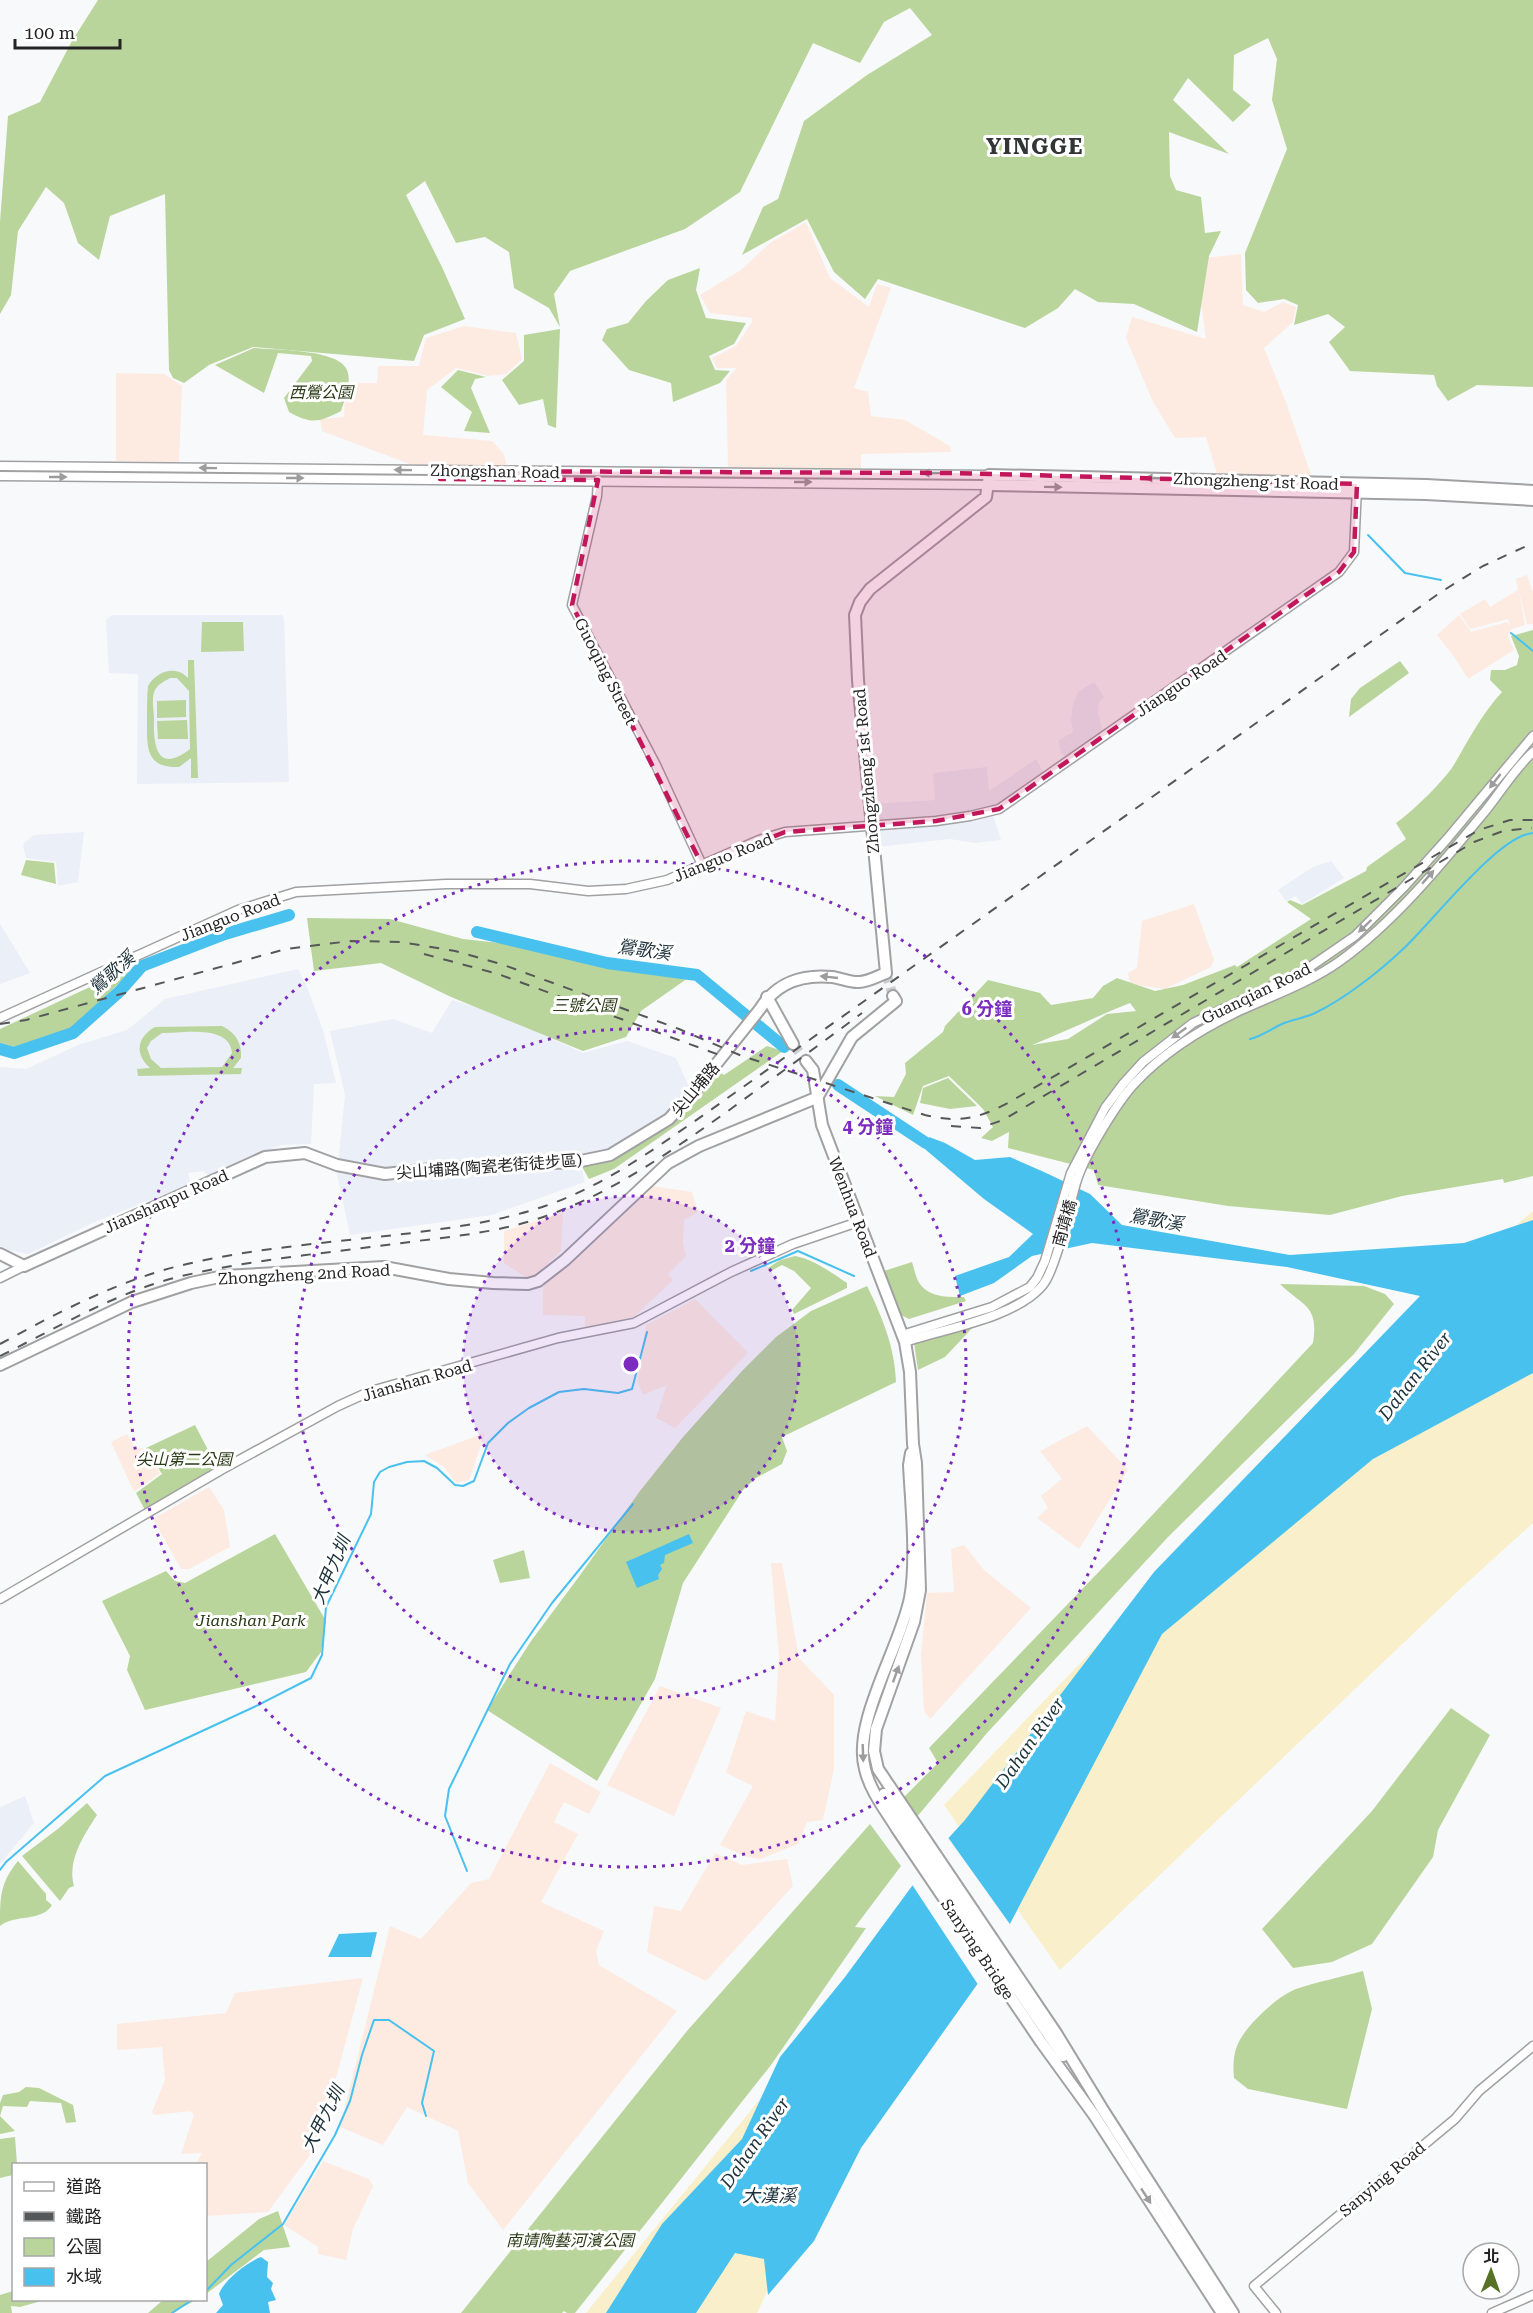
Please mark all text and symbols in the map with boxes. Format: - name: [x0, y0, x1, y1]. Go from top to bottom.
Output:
- scale bar: [15, 12, 120, 50]
- text: 100 m: [24, 22, 75, 43]
- district label: YINGGE: [986, 134, 1084, 159]
- park label: 西鶯公園: [289, 383, 355, 402]
- street label: Zhongshan Road: [430, 461, 560, 482]
- one-way arrow: [199, 463, 218, 473]
- one-way arrow: [394, 465, 413, 475]
- one-way arrow: [921, 468, 940, 478]
- street label: Zhongzheng 1st Road: [1173, 469, 1339, 494]
- one-way arrow: [49, 472, 68, 482]
- one-way arrow: [286, 473, 305, 483]
- one-way arrow: [1145, 473, 1164, 483]
- one-way arrow: [794, 477, 813, 487]
- one-way arrow: [1044, 482, 1063, 492]
- street label: Guoqing Street: [570, 615, 641, 728]
- street label: Jianguo Road: [1132, 646, 1230, 721]
- street label: Zhongzheng 1st Road: [850, 688, 883, 854]
- one-way arrow: [1489, 773, 1502, 789]
- street label: Jianguo Road: [671, 829, 776, 886]
- one-way arrow: [1421, 870, 1434, 885]
- street label: Jianguo Road: [178, 890, 283, 945]
- one-way arrow: [1359, 919, 1373, 933]
- water label: 鶯歌溪: [616, 935, 675, 964]
- water label: 鶯歌溪: [85, 945, 141, 998]
- street label: Guanqian Road: [1198, 959, 1314, 1028]
- one-way arrow: [820, 972, 839, 982]
- park label: 三號公園: [552, 996, 618, 1015]
- text: 6 分鐘: [962, 998, 1012, 1019]
- one-way arrow: [1171, 1027, 1187, 1038]
- street label: 尖山埔路: [668, 1059, 723, 1120]
- text: 4 分鐘: [843, 1116, 893, 1137]
- street label: 尖山埔路(陶瓷老街徒步區): [395, 1151, 583, 1182]
- street label: Wenhua Road: [825, 1154, 881, 1260]
- street label: Jianshanpu Road: [101, 1166, 231, 1237]
- street label: 南靖橋: [1049, 1197, 1080, 1249]
- water label: 鶯歌溪: [1128, 1204, 1187, 1235]
- text: 2 分鐘: [725, 1235, 775, 1256]
- street label: Zhongzheng 2nd Road: [217, 1260, 391, 1289]
- water label: Dahan River: [1373, 1327, 1456, 1425]
- centre of rings: [621, 1354, 641, 1374]
- street label: Jianshan Road: [360, 1356, 474, 1405]
- park label: 尖山第二公園: [136, 1450, 234, 1469]
- water label: 大甲九圳: [307, 1530, 355, 1607]
- park label: Jianshan Park: [195, 1611, 306, 1630]
- one-way arrow: [891, 1665, 901, 1683]
- water label: Dahan River: [990, 1693, 1069, 1793]
- one-way arrow: [858, 1744, 868, 1763]
- street label: Sanying Bridge: [937, 1895, 1018, 2003]
- water label: 大甲九圳: [297, 2079, 350, 2156]
- water label: Dahan River: [715, 2093, 794, 2193]
- street label: Sanying Road: [1336, 2138, 1429, 2221]
- legend: [12, 2163, 207, 2301]
- text: 道路: [66, 2176, 102, 2197]
- water label: 大漢溪: [742, 2185, 799, 2206]
- one-way arrow: [1141, 2188, 1152, 2204]
- text: 鐵路: [66, 2206, 102, 2227]
- park label: 南靖陶藝河濱公園: [506, 2231, 636, 2250]
- text: 公園: [66, 2236, 102, 2257]
- north arrow: [1461, 2241, 1521, 2301]
- text: 北: [1483, 2247, 1499, 2266]
- text: 水域: [66, 2266, 102, 2287]

